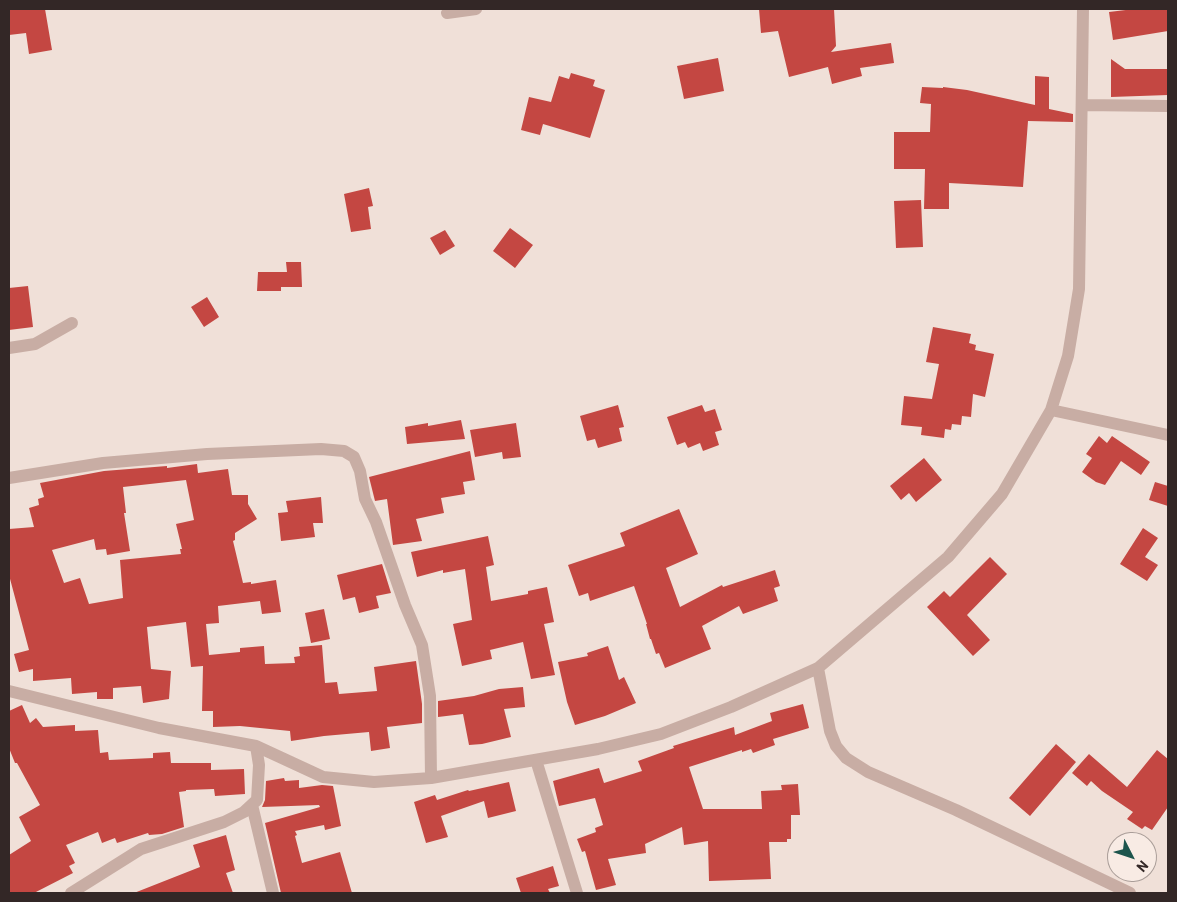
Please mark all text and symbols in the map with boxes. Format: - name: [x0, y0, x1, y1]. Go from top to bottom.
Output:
- north arrow: [1107, 832, 1157, 882]
- text: N: [1133, 857, 1152, 876]

